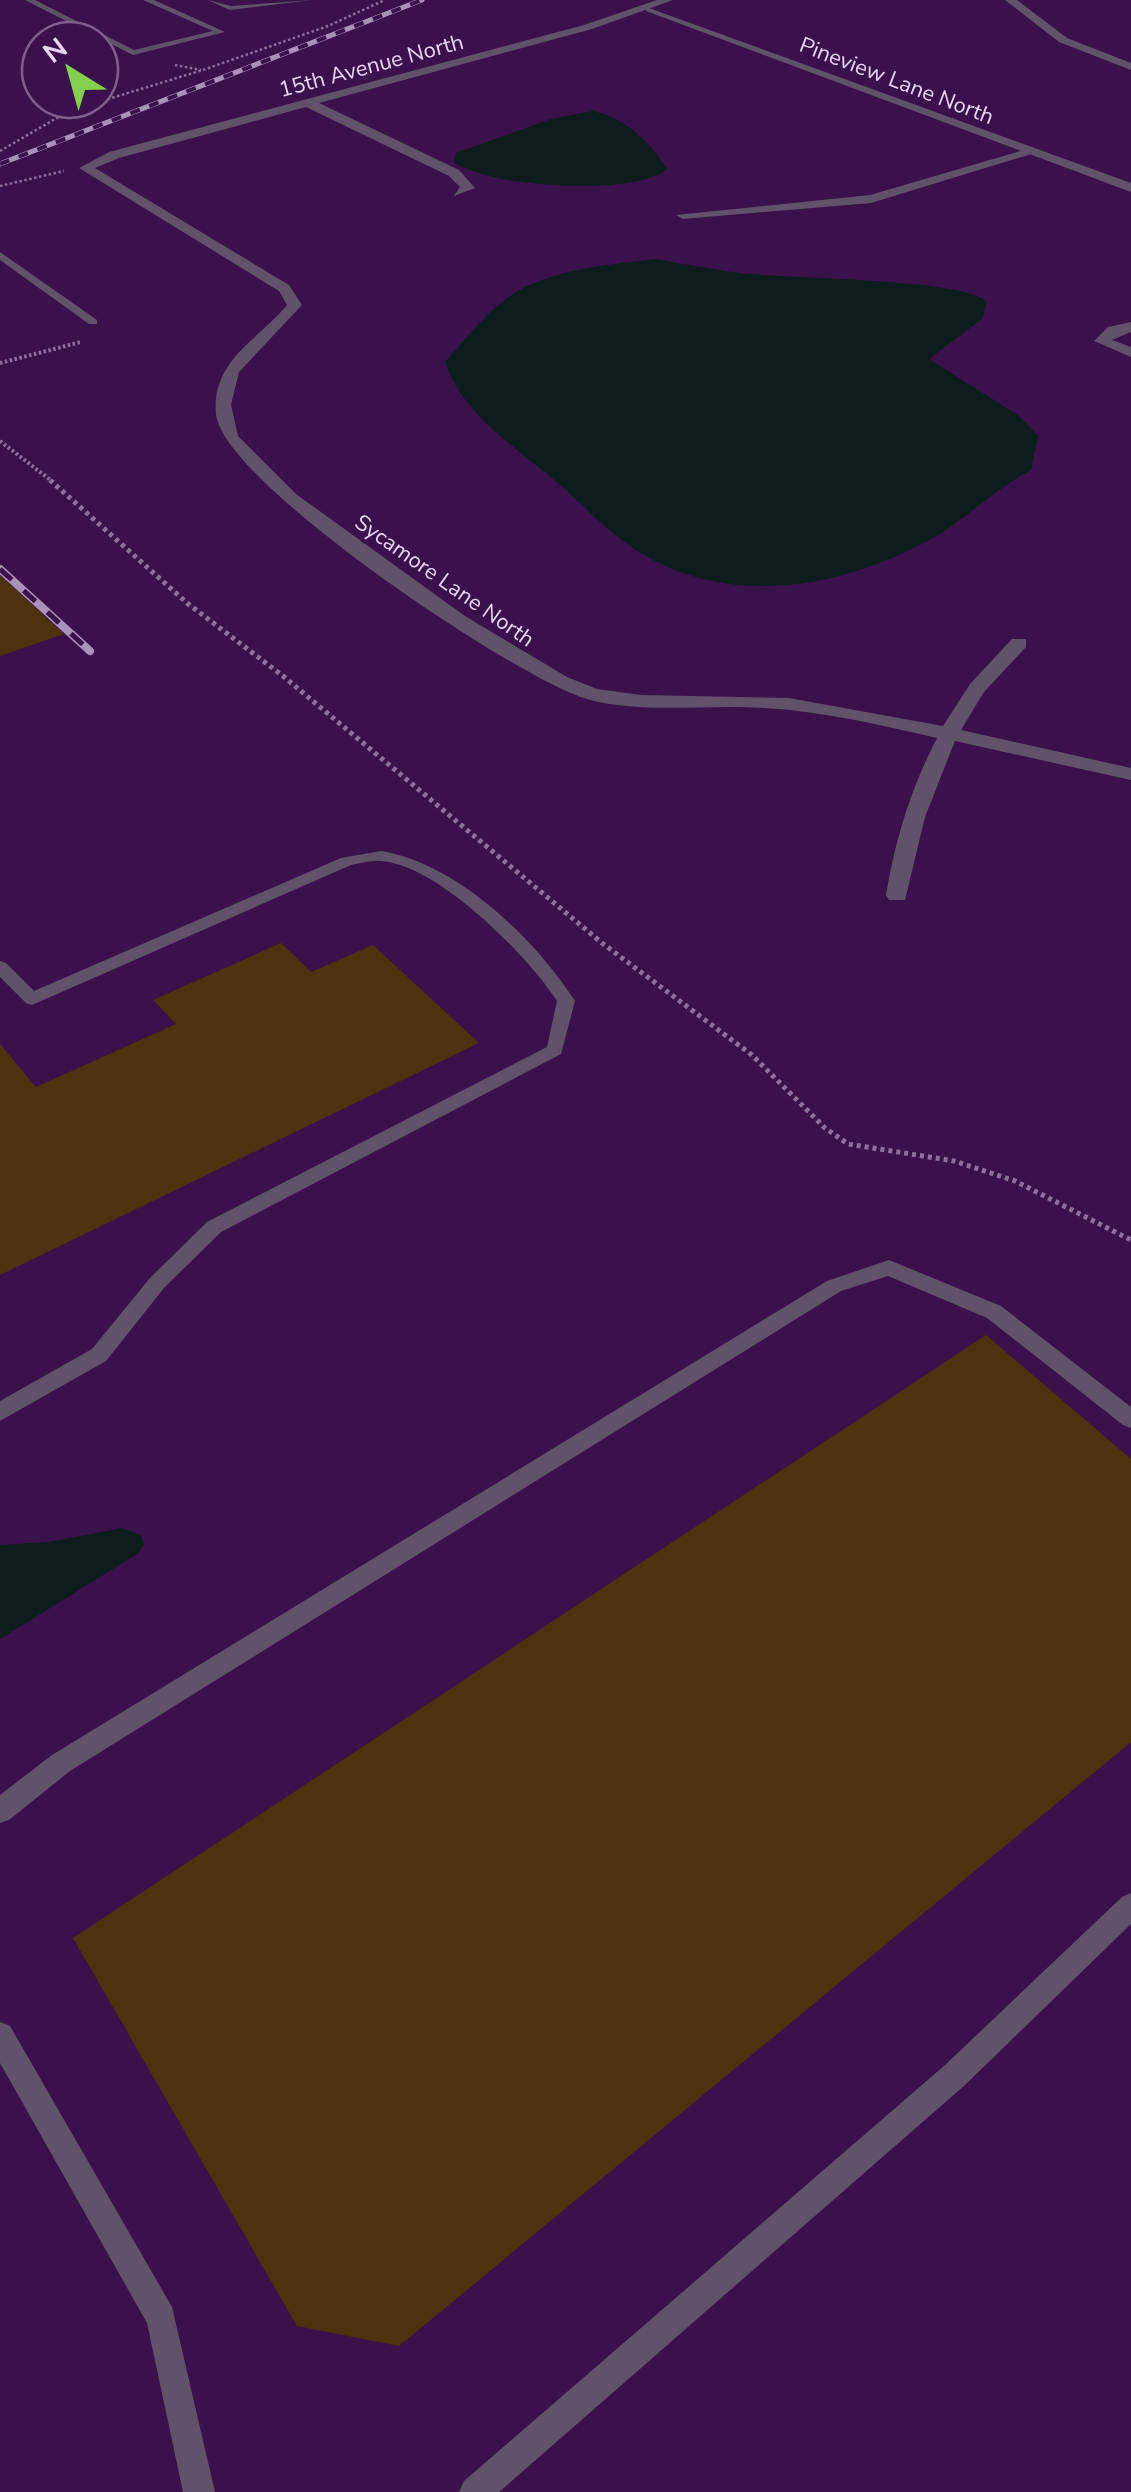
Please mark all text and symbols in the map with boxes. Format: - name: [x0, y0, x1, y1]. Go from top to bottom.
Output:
- north arrow: [20, 20, 120, 120]
- street label: 15th Avenue North: [276, 27, 467, 105]
- text: N: [36, 29, 75, 72]
- street label: Pineview Lane North: [795, 30, 998, 132]
- street label: Sycamore Lane North: [349, 507, 540, 654]

